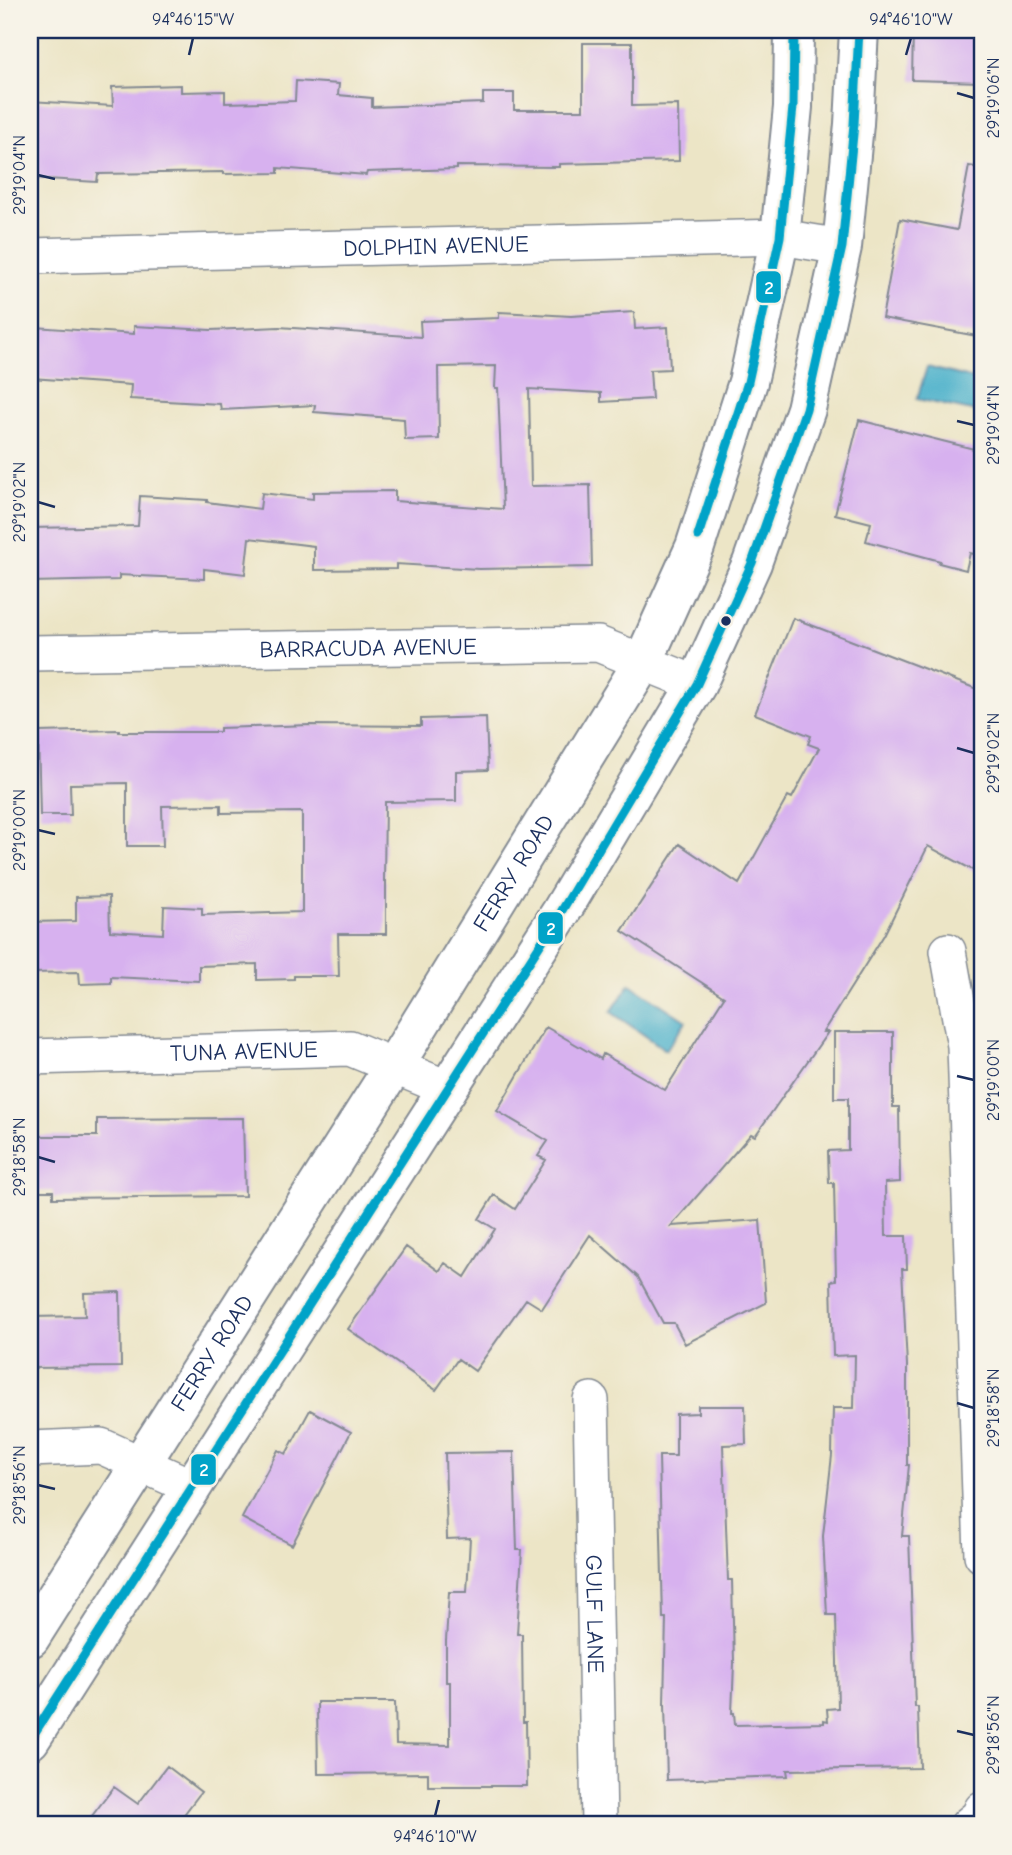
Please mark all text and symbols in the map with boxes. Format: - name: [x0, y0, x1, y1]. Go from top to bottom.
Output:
- text: 94°46'15"W: [152, 9, 234, 30]
- text: 94°46'10"W: [869, 9, 953, 30]
- text: 29°19'06"N: [983, 57, 1004, 139]
- text: 29°19'04"N: [9, 135, 30, 215]
- street label: DOLPHIN AVENUE: [343, 230, 529, 262]
- line badge: 2: [755, 270, 782, 304]
- text: 2: [764, 277, 774, 299]
- text: 29°19'04"N: [983, 385, 1004, 465]
- text: 29°19'02"N: [9, 462, 30, 542]
- unlabelled marker: [719, 614, 733, 628]
- street label: BARRACUDA AVENUE: [259, 632, 477, 663]
- text: 29°19'02"N: [983, 713, 1004, 793]
- text: 29°19'00"N: [9, 789, 30, 871]
- street label: FERRY ROAD: [467, 809, 559, 936]
- line badge: 2: [537, 911, 564, 945]
- text: 2: [546, 918, 556, 940]
- street label: TUNA AVENUE: [170, 1035, 318, 1067]
- text: 29°19'00"N: [983, 1039, 1004, 1121]
- text: 29°18'58"N: [9, 1117, 30, 1197]
- street label: FERRY ROAD: [165, 1290, 258, 1416]
- text: 29°18'58"N: [983, 1368, 1004, 1448]
- text: 29°18'56"N: [9, 1445, 30, 1525]
- line badge: 2: [190, 1453, 217, 1486]
- text: 2: [199, 1459, 209, 1481]
- street label: GULF LANE: [580, 1554, 610, 1674]
- text: 29°18'56"N: [983, 1695, 1004, 1775]
- text: 94°46'10"W: [393, 1826, 477, 1847]

